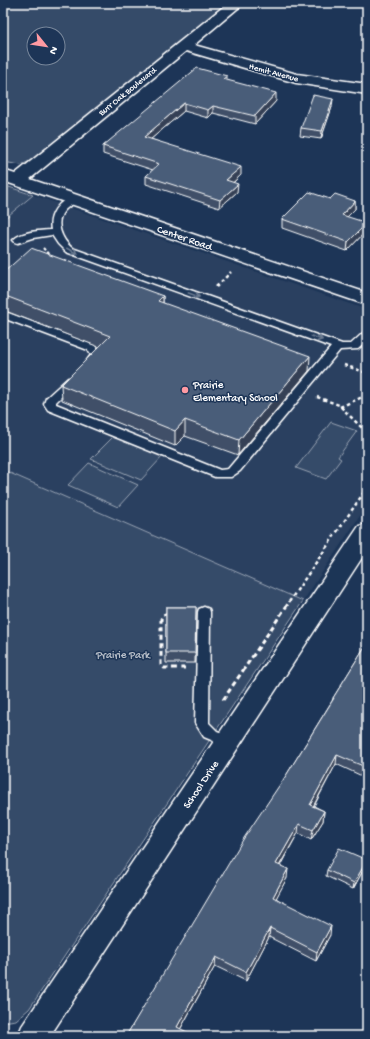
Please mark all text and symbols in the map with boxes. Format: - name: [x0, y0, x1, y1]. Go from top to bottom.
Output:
- north arrow: [26, 26, 66, 66]
- text: N: [46, 44, 60, 56]
- street label: Hemit Avenue: [248, 62, 300, 85]
- street label: Burr Oak Boulevard: [96, 65, 160, 120]
- street label: Center Road: [155, 224, 215, 254]
- one-way arrow: [66, 248, 78, 255]
- one-way arrow: [188, 292, 200, 300]
- one-way arrow: [311, 335, 323, 343]
- place label: Prairie Elementary School: [192, 380, 278, 405]
- marker: Prairie Elementary School: [180, 385, 190, 395]
- park label: Prairie Park: [95, 650, 151, 662]
- street label: School Drive: [181, 759, 222, 811]

